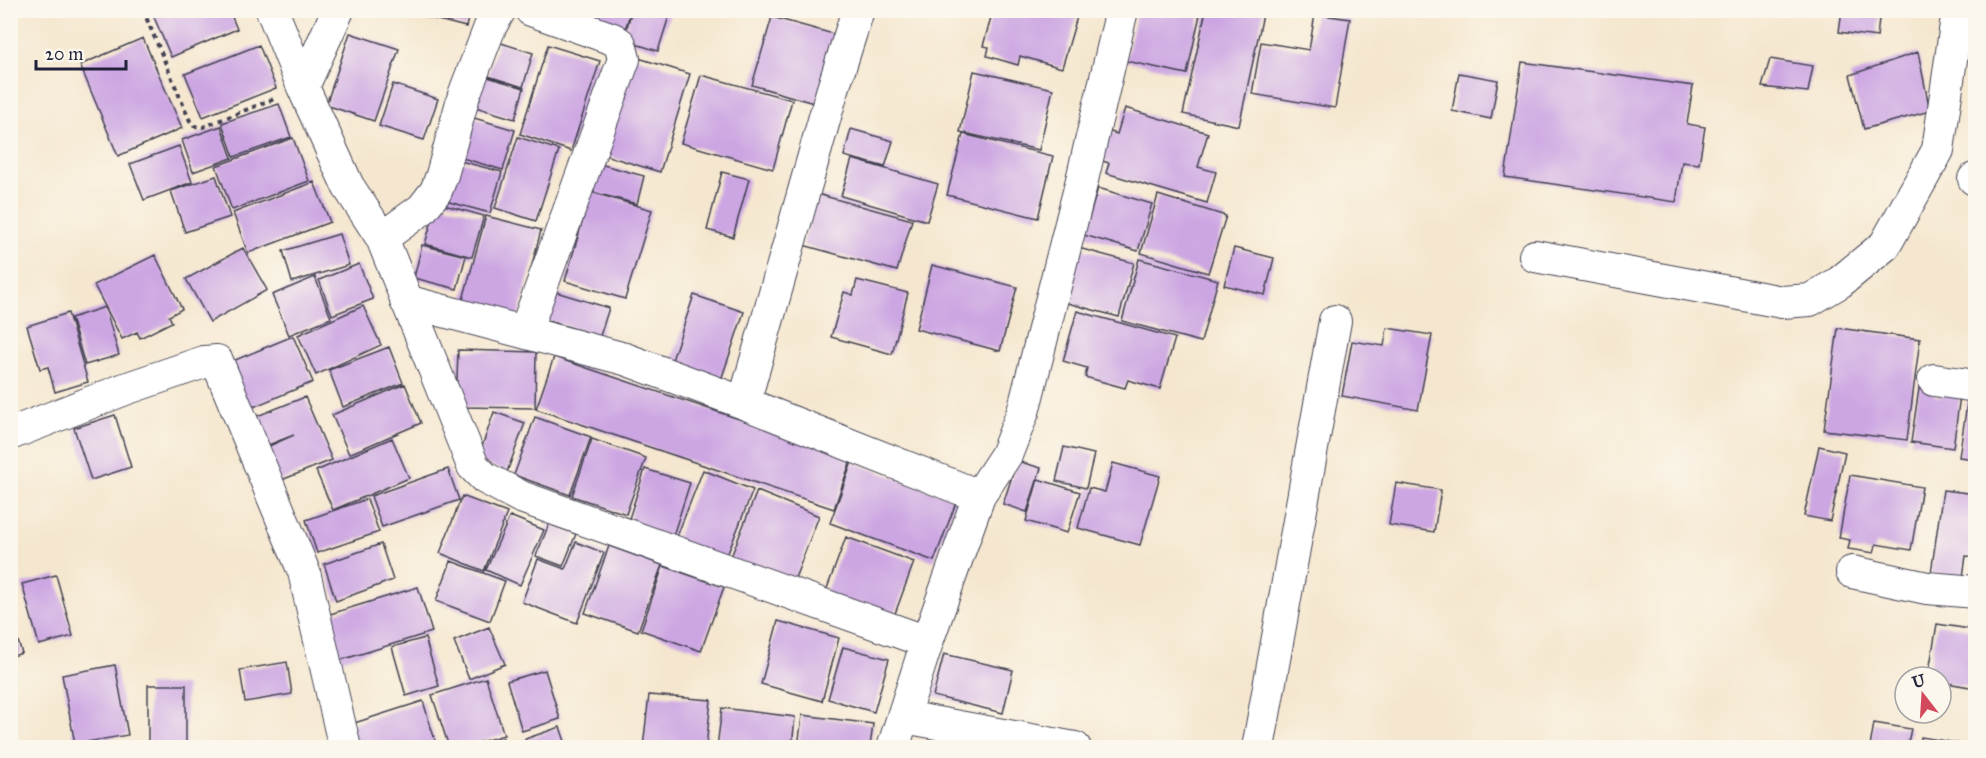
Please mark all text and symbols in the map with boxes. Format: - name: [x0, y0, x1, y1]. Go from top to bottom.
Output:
- scale bar: [36, 33, 126, 71]
- text: 20 m: [45, 43, 83, 65]
- north arrow: [1893, 665, 1953, 725]
- text: U: [1910, 670, 1928, 692]

